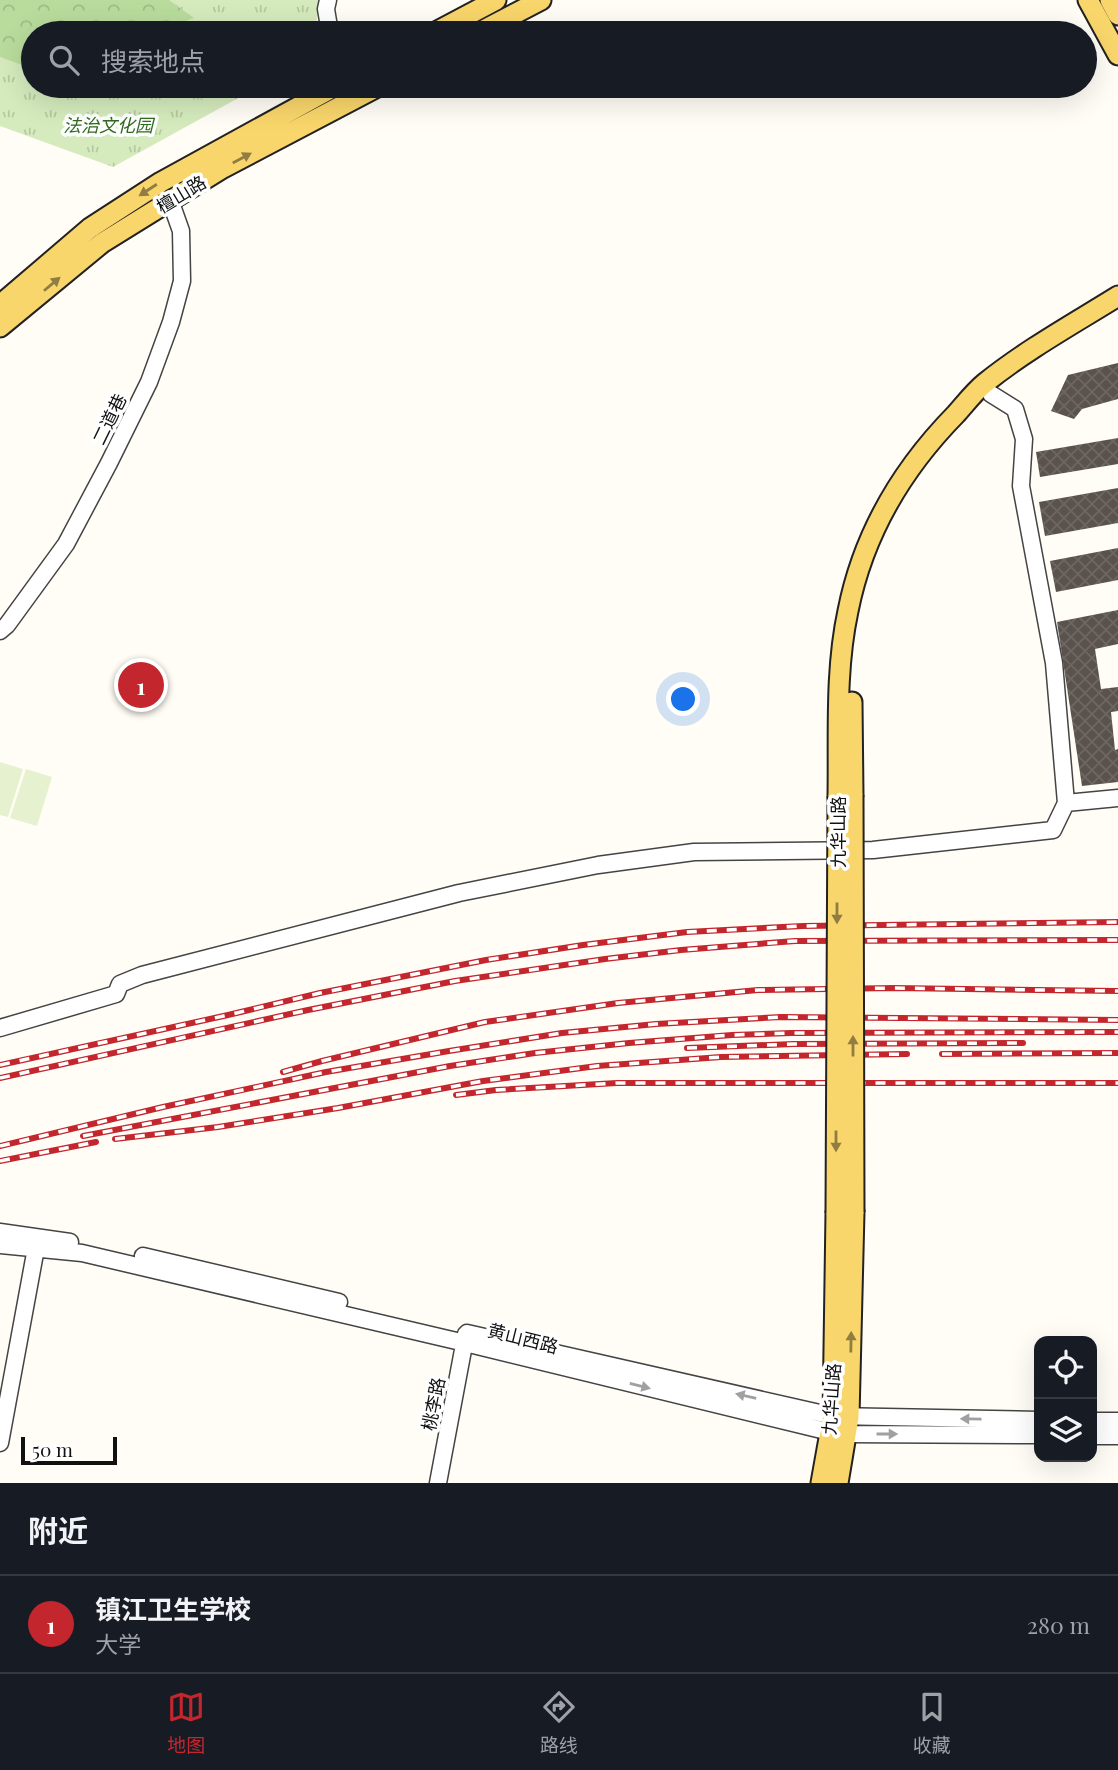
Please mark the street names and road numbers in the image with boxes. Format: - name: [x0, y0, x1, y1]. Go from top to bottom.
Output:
- street label: 檀山路: [152, 170, 210, 218]
- street label: 二道巷: [86, 389, 132, 449]
- street label: 九华山路: [826, 796, 850, 868]
- street label: 黄山西路: [485, 1318, 561, 1358]
- street label: 九华山路: [817, 1362, 845, 1436]
- street label: 桃李路: [416, 1375, 450, 1433]

